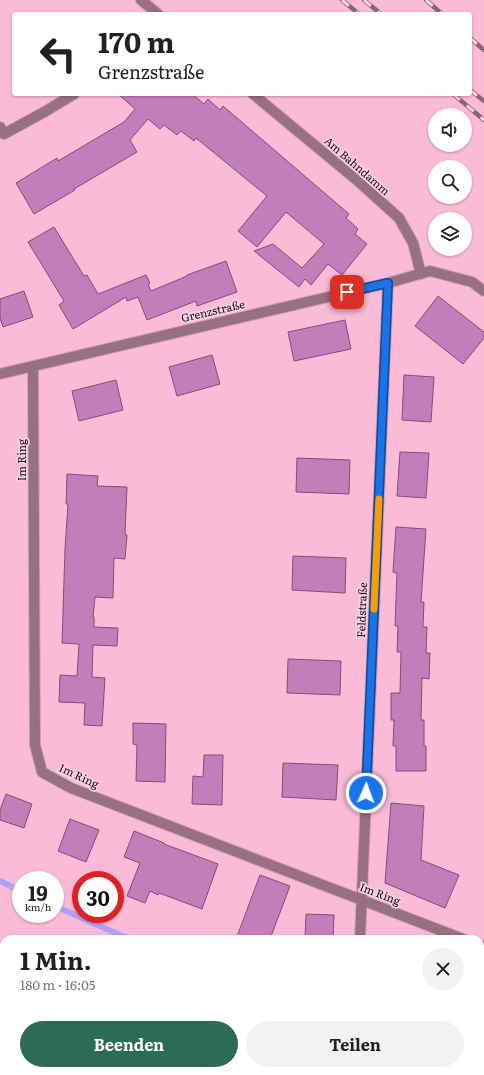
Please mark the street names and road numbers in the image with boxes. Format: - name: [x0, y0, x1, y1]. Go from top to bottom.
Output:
- street label: Am Bahndamm: [321, 132, 394, 198]
- street label: Grenzstraße: [179, 295, 246, 325]
- street label: Im Ring: [13, 438, 29, 481]
- street label: Feldstraße: [352, 582, 370, 638]
- street label: Im Ring: [57, 759, 103, 792]
- street label: Im Ring: [358, 878, 404, 908]

